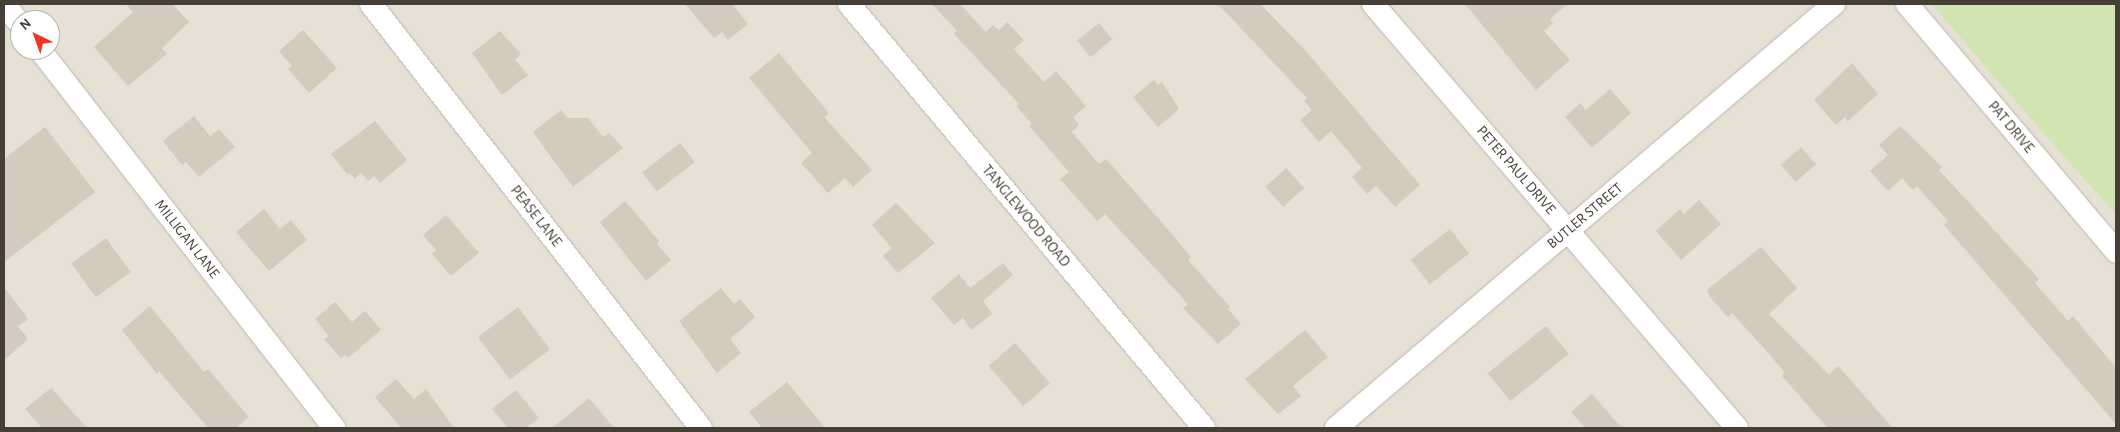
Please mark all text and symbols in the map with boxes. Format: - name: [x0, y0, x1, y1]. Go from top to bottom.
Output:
- north arrow: [10, 10, 60, 60]
- text: N: [17, 16, 34, 33]
- street label: PAT DRIVE: [1984, 97, 2038, 157]
- street label: PETER PAUL DRIVE: [1473, 122, 1559, 218]
- street label: TANGLEWOOD ROAD: [978, 161, 1074, 271]
- street label: BUTLER STREET: [1543, 179, 1627, 253]
- street label: PEASE LANE: [506, 182, 566, 250]
- street label: MILLIGAN LANE: [151, 196, 223, 282]

